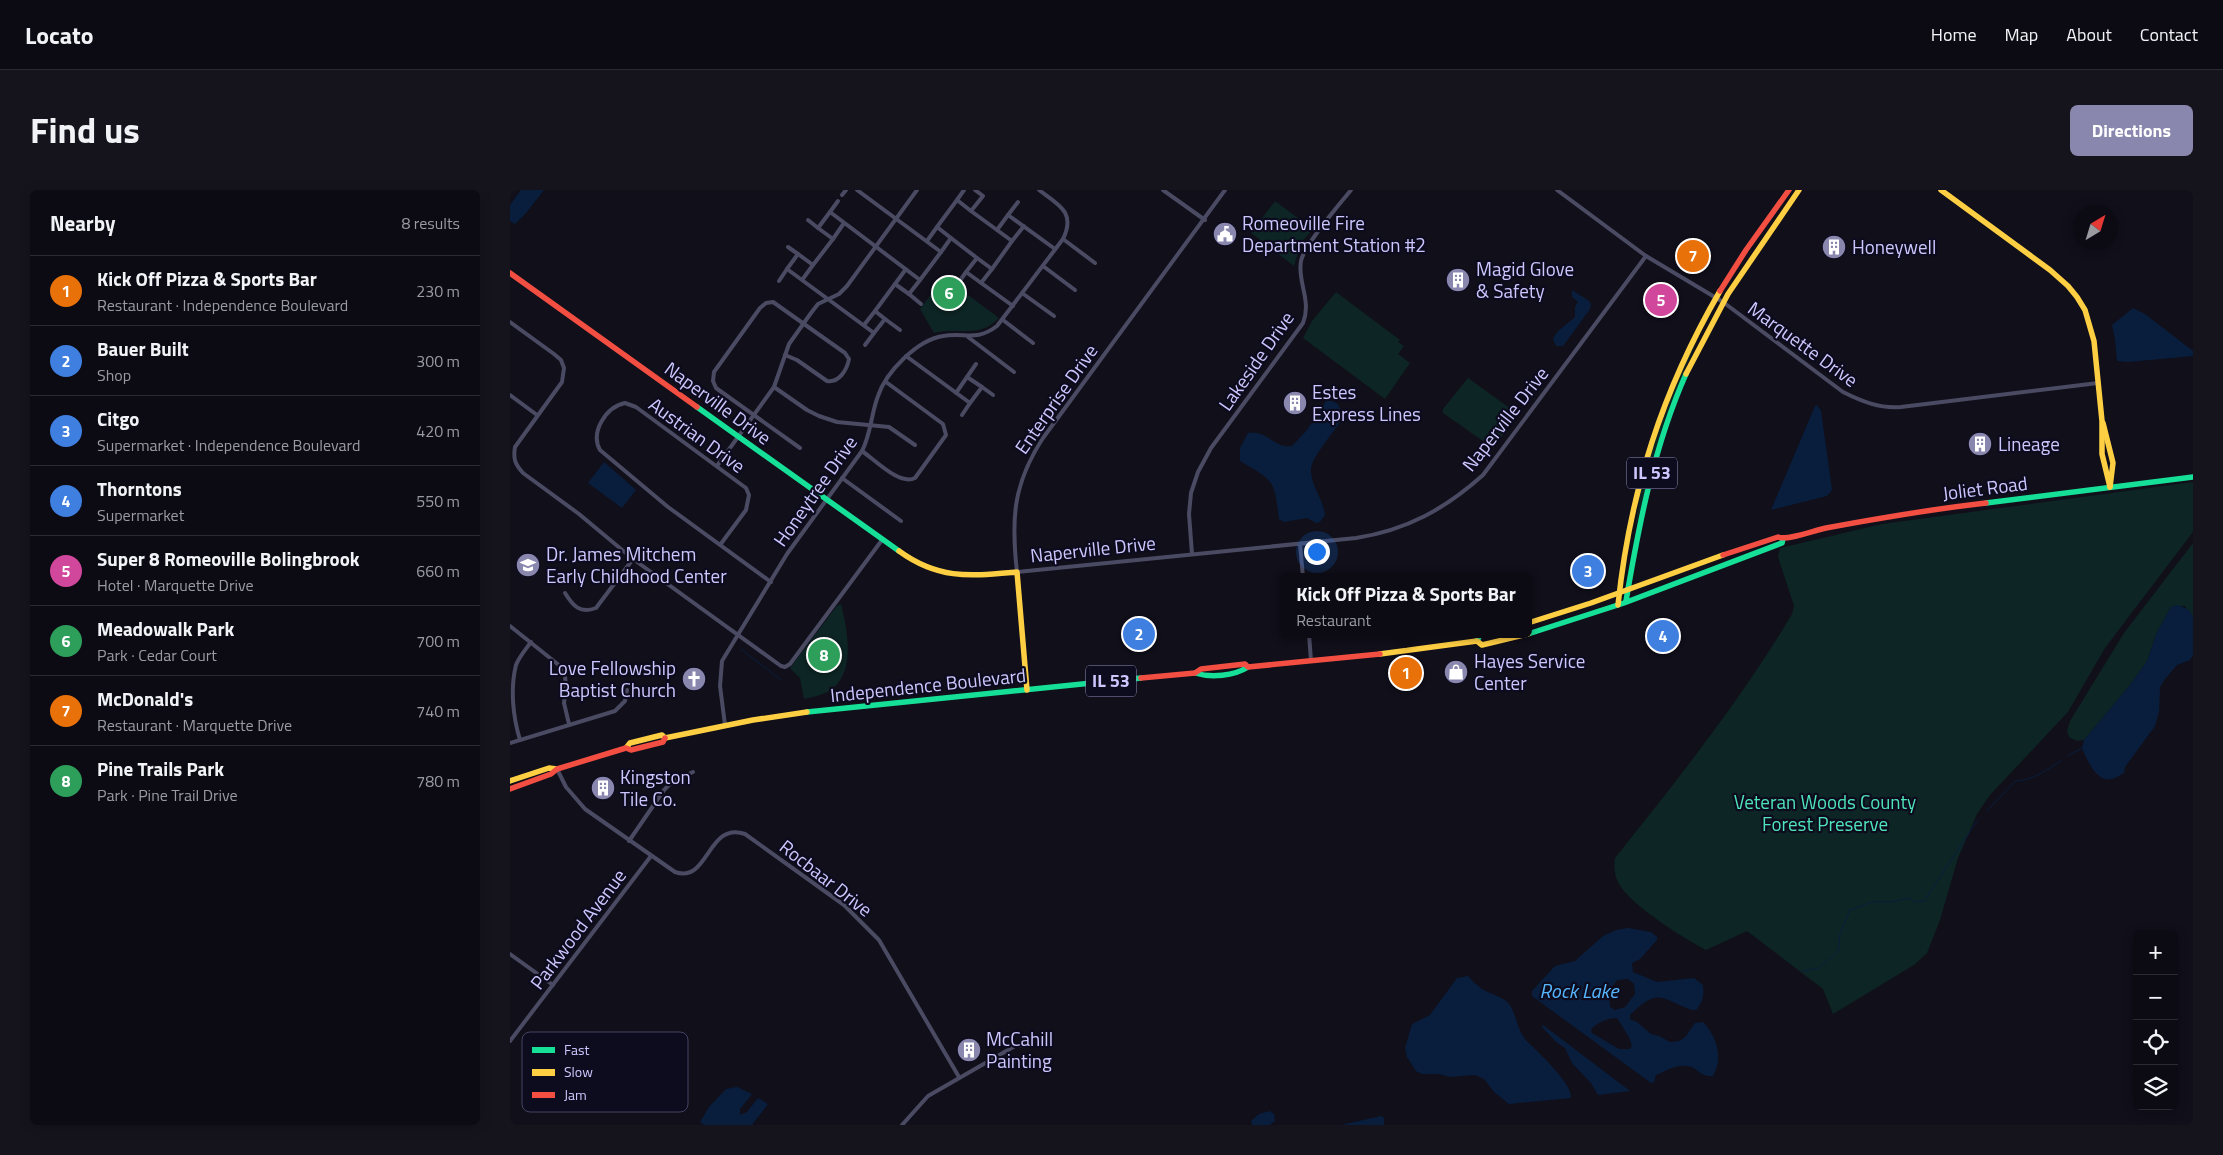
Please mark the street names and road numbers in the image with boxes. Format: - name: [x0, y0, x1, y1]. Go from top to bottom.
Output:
- street label: Marquette Drive: [1742, 294, 1864, 394]
- street label: Lakeside Drive: [1211, 305, 1301, 416]
- street label: Enterprise Drive: [1007, 338, 1104, 460]
- street label: Naperville Drive: [659, 354, 778, 451]
- street label: Naperville Drive: [1454, 360, 1555, 477]
- street label: Austrian Drive: [643, 390, 752, 480]
- street label: Honeytree Drive: [766, 429, 864, 552]
- road number: IL 53: [1627, 458, 1677, 488]
- street label: Joliet Road: [1941, 468, 2029, 507]
- street label: Naperville Drive: [1029, 527, 1157, 570]
- street label: Independence Boulevard: [829, 660, 1027, 709]
- road number: IL 53: [1086, 666, 1136, 696]
- street label: Rocbaar Drive: [774, 832, 879, 923]
- street label: Parkwood Avenue: [523, 862, 633, 995]

